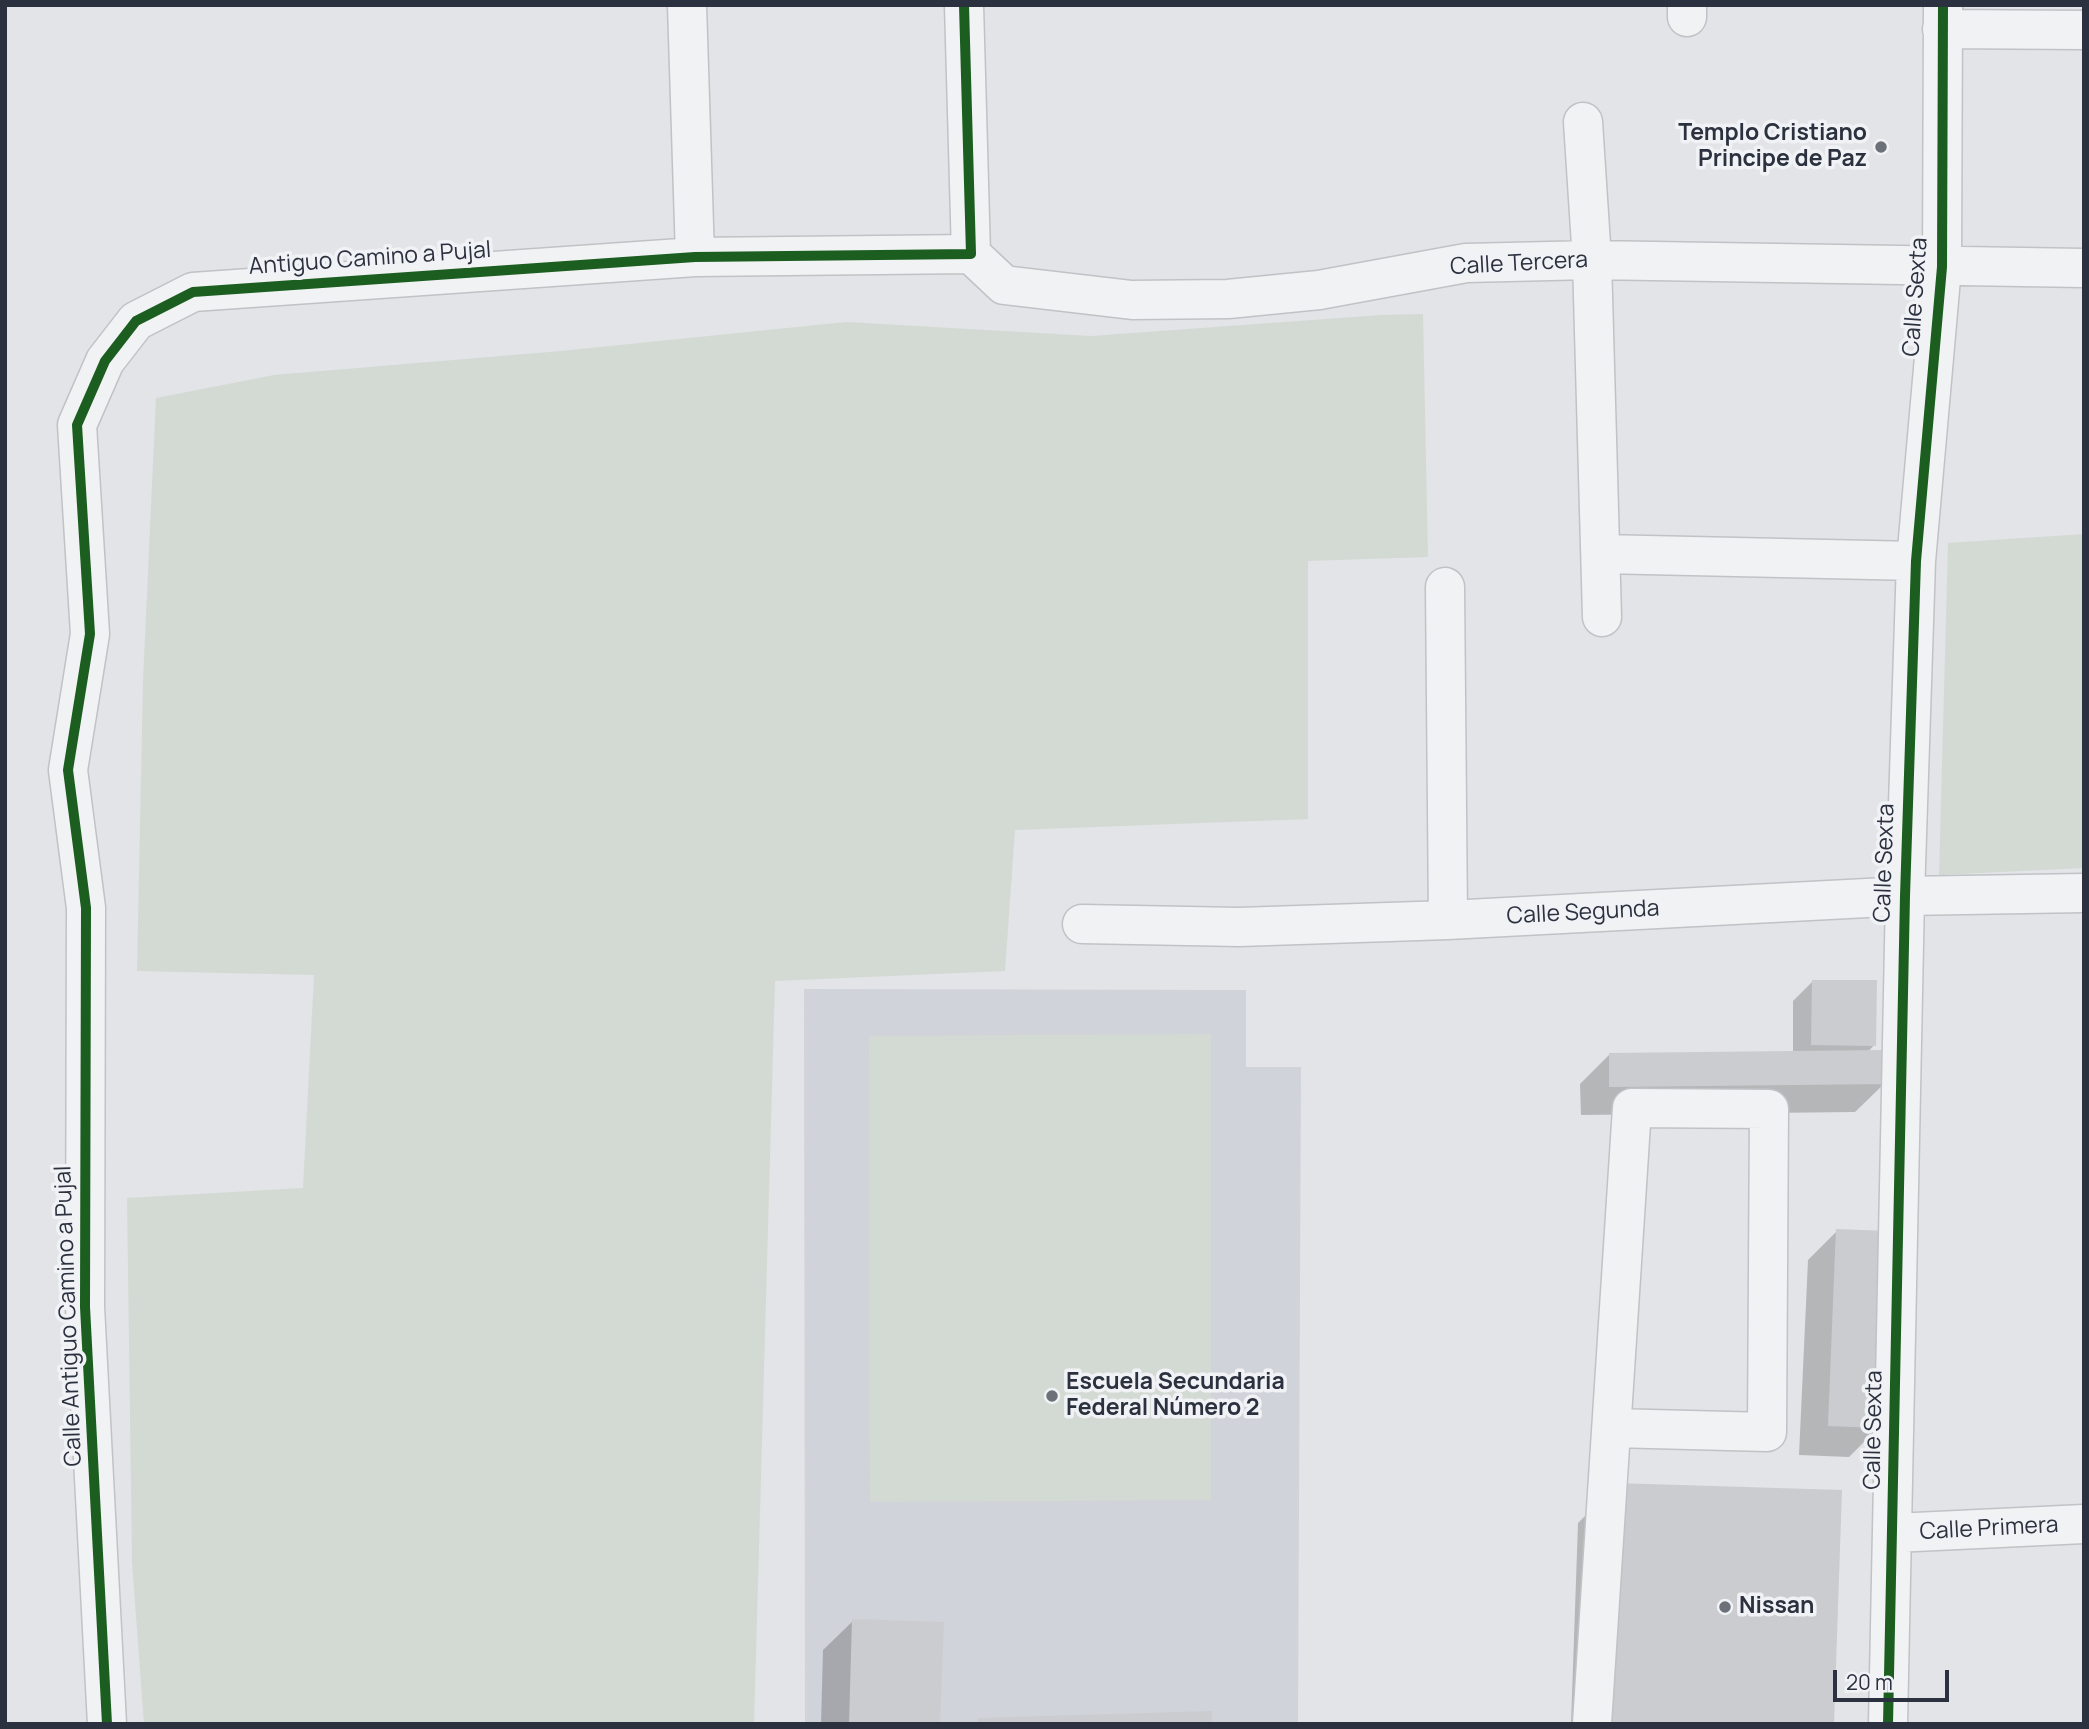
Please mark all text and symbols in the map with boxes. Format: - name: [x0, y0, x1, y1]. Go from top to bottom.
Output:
- place label: Templo Cristiano Principe de Paz: [1678, 120, 1867, 174]
- marker: Templo Cristiano Principe de Paz: [1873, 139, 1889, 155]
- street label: Antiguo Camino a Pujal: [248, 237, 492, 281]
- street label: Calle Sexta: [1898, 237, 1934, 357]
- street label: Calle Tercera: [1449, 247, 1589, 281]
- street label: Calle Sexta: [1869, 803, 1901, 923]
- street label: Calle Segunda: [1506, 895, 1660, 931]
- street label: Calle Antiguo Camino a Pujal: [50, 1165, 88, 1467]
- place label: Escuela Secundaria Federal Número 2: [1066, 1369, 1285, 1423]
- street label: Calle Sexta: [1859, 1370, 1889, 1490]
- marker: Escuela Secundaria Federal Número 2: [1044, 1388, 1060, 1404]
- street label: Calle Primera: [1919, 1512, 2059, 1546]
- place label: Nissan: [1739, 1593, 1815, 1621]
- marker: Nissan: [1717, 1599, 1733, 1615]
- scale bar: [1837, 1656, 1952, 1700]
- text: 20 m: [1846, 1668, 1893, 1696]

